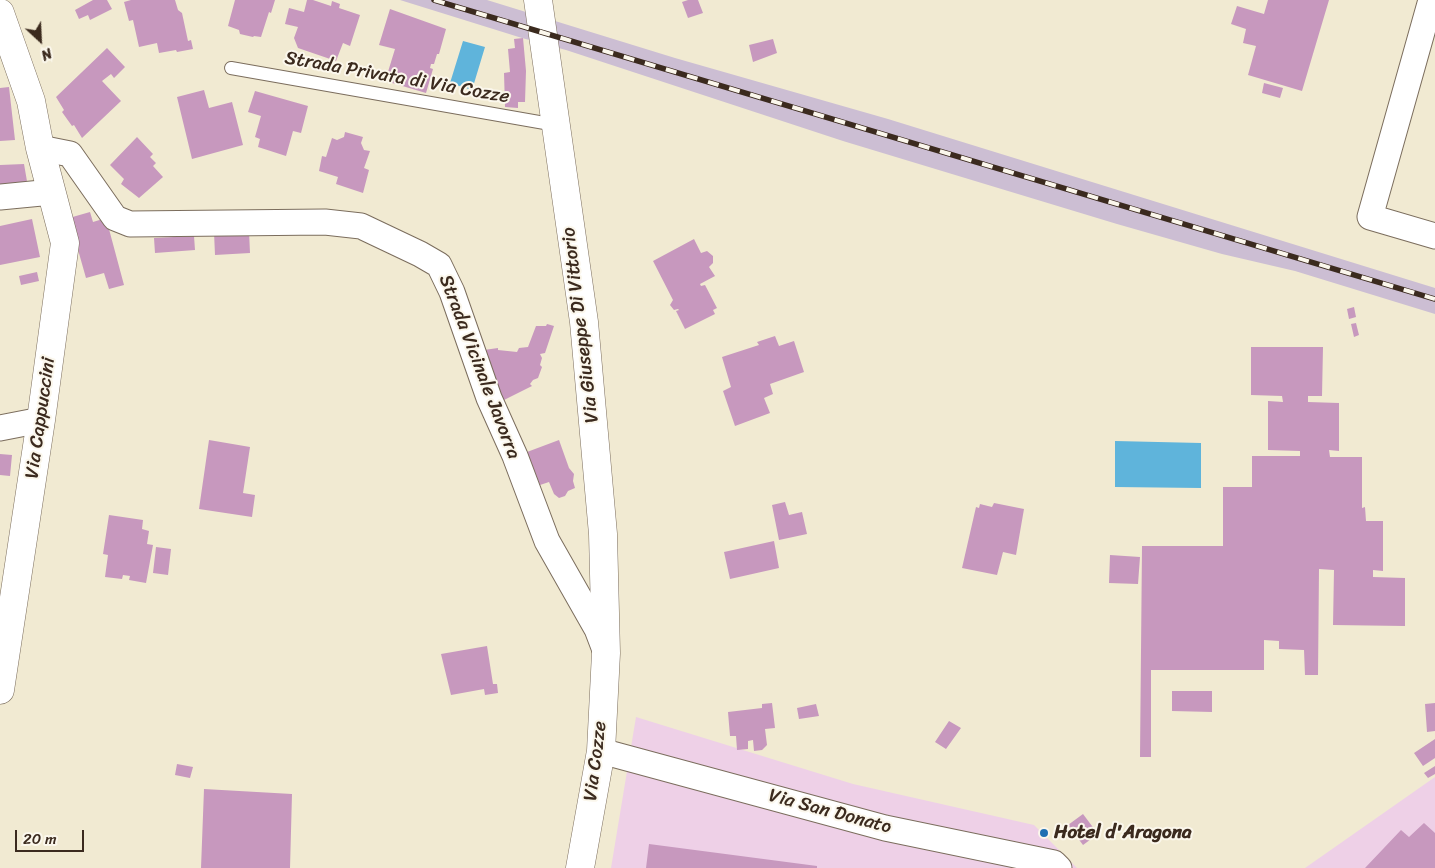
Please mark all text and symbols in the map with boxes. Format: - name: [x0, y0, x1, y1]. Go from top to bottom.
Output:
- north arrow: [15, 15, 65, 65]
- text: N: [37, 41, 56, 67]
- street label: Strada Privata di Via Cozze: [283, 47, 511, 109]
- street label: Via Giuseppe Di Vittorio: [558, 226, 604, 424]
- street label: Strada Vicinale Javorra: [433, 272, 525, 462]
- street label: Via Cappuccini: [21, 356, 61, 480]
- street label: Via Cozze: [580, 720, 612, 802]
- street label: Via San Donato: [766, 785, 894, 839]
- scale bar: [18, 820, 86, 852]
- place label: Hotel d'Aragona: [1054, 822, 1191, 844]
- text: 20 m: [23, 826, 57, 852]
- marker: Hotel d'Aragona: [1038, 827, 1050, 839]

